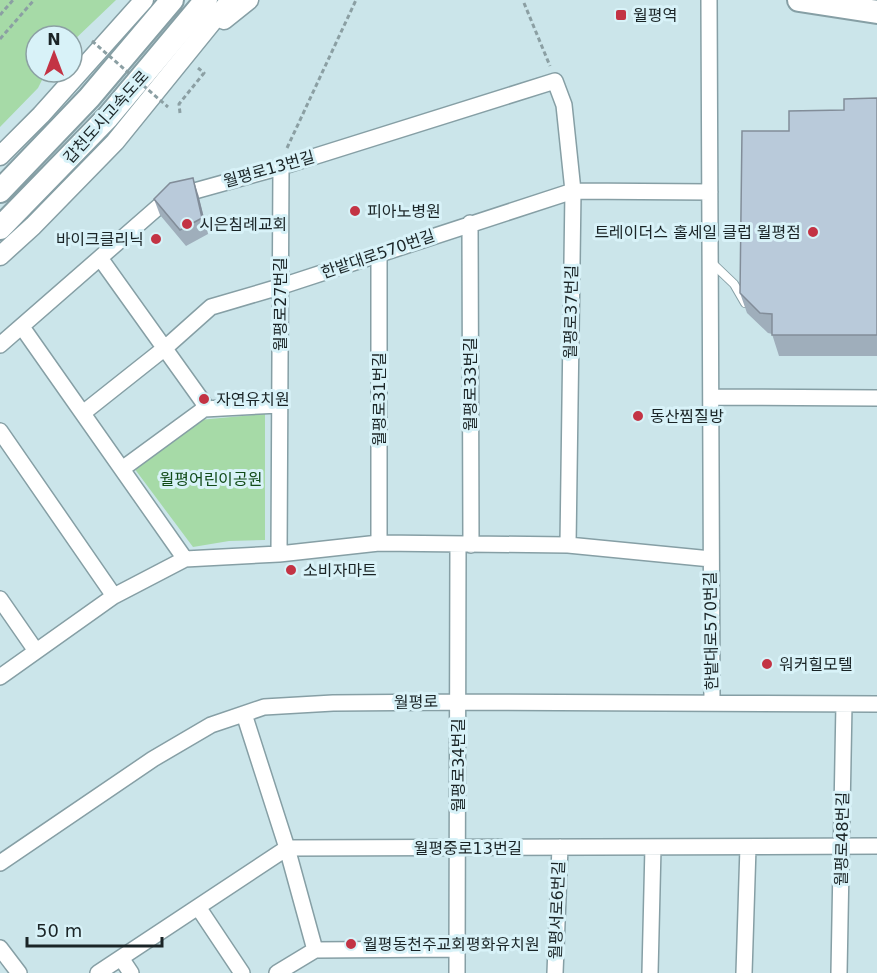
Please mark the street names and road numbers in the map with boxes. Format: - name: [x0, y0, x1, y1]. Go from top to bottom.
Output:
- street label: 갑천도시고속도로: [60, 67, 153, 167]
- street label: 월평로13번길: [221, 147, 317, 191]
- street label: 한밭대로570번길: [319, 226, 437, 282]
- street label: 월평로27번길: [271, 257, 290, 351]
- street label: 월평로37번길: [561, 265, 581, 359]
- street label: 월평로33번길: [461, 337, 480, 431]
- street label: 월평로31번길: [370, 352, 389, 446]
- street label: 한밭대로570번길: [700, 571, 722, 691]
- street label: 월평로: [394, 692, 439, 712]
- street label: 월평로34번길: [449, 718, 468, 812]
- street label: 월평로48번길: [832, 792, 852, 886]
- street label: 월평중로13번길: [414, 839, 522, 858]
- street label: 월평서로6번길: [546, 860, 568, 960]

